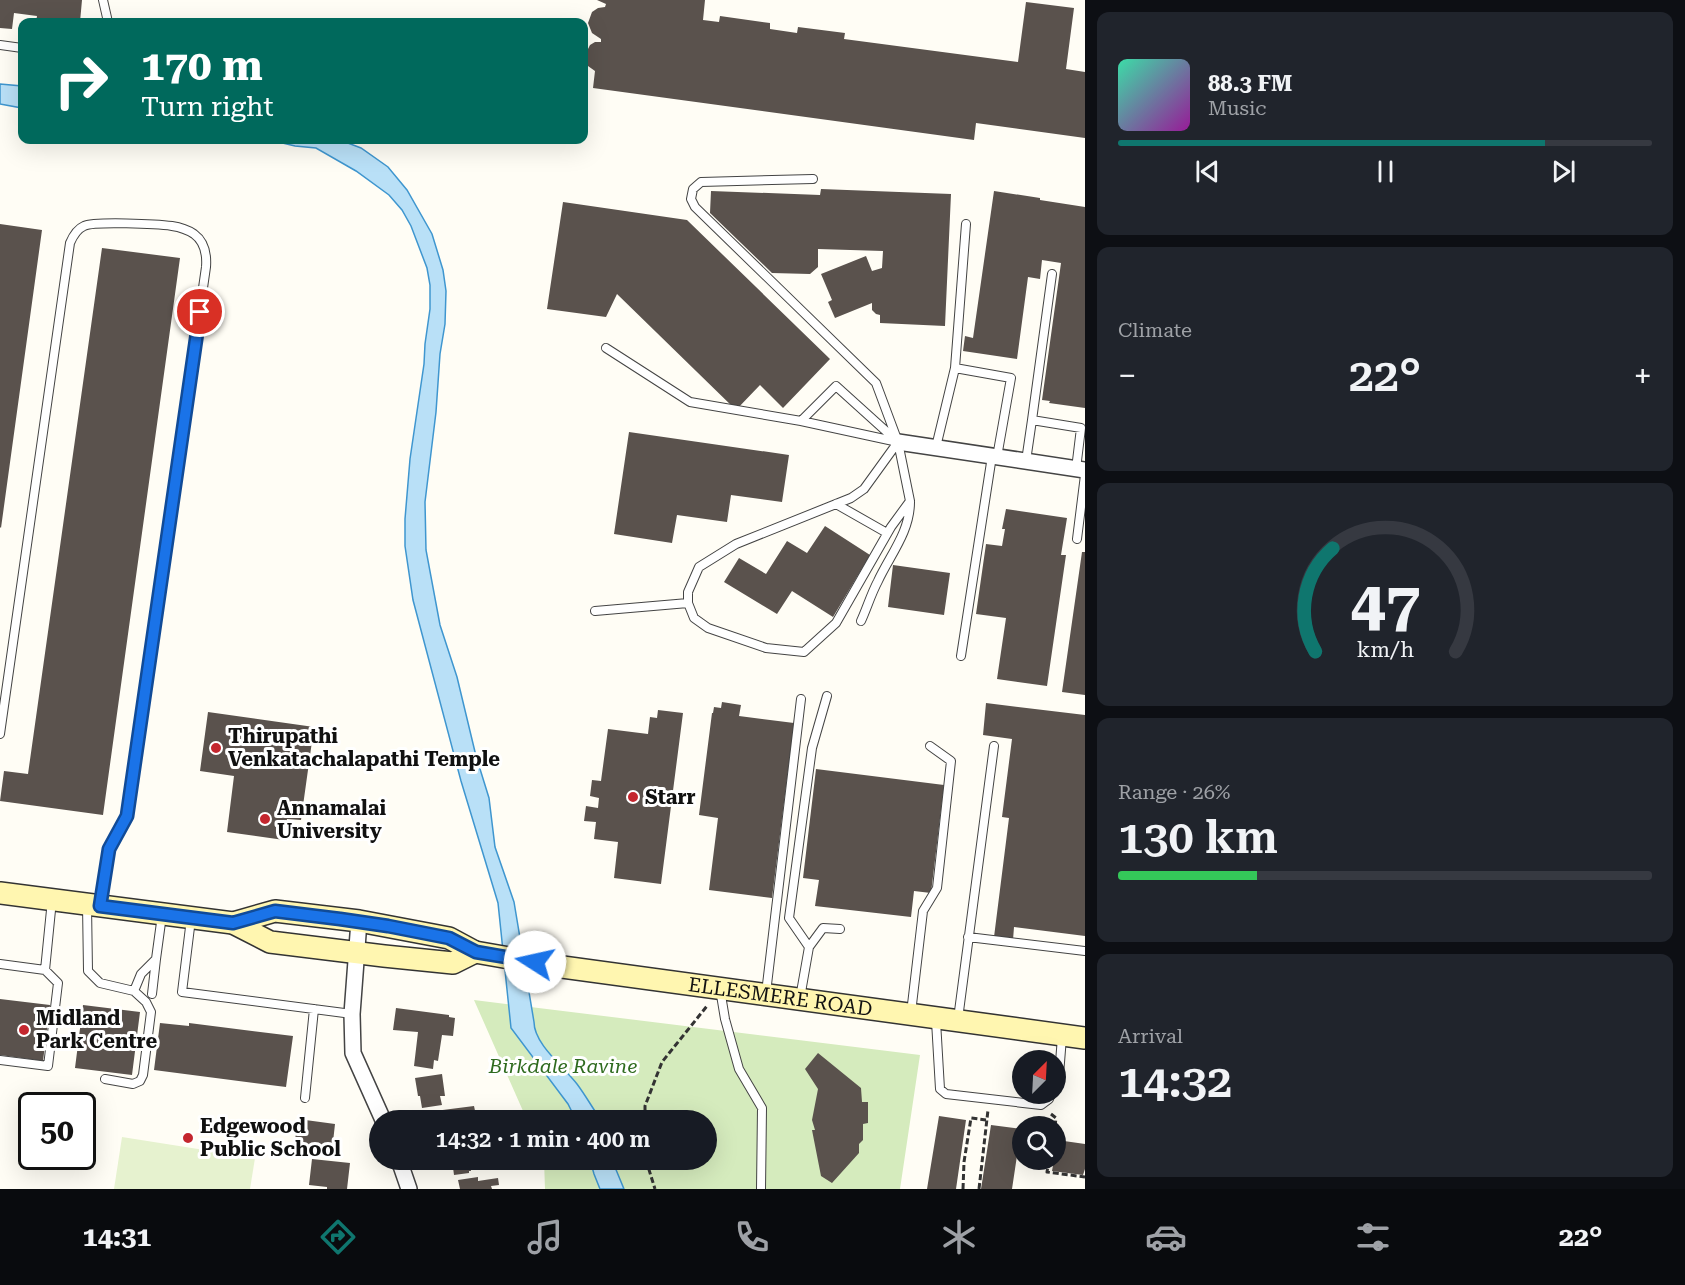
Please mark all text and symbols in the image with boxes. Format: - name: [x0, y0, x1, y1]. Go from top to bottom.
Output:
- text: 170 m: [141, 41, 263, 90]
- icon: right: [42, 42, 120, 120]
- text: 88.3 FM: [1208, 71, 1292, 96]
- text: Turn right: [141, 91, 274, 123]
- text: Music: [1208, 96, 1267, 120]
- icon: previous: [1191, 155, 1224, 188]
- icon: pause: [1369, 155, 1402, 188]
- icon: next: [1547, 155, 1580, 188]
- pin: [174, 286, 225, 337]
- icon: arrive: [183, 295, 216, 328]
- text: Climate: [1118, 318, 1192, 342]
- text: 22°: [1349, 349, 1421, 402]
- text: −: [1118, 356, 1136, 395]
- text: +: [1634, 356, 1652, 395]
- text: 47: [1350, 568, 1420, 641]
- text: km/h: [1356, 637, 1414, 662]
- place label: Thirupathi Venkatachalapathi Temple: [228, 724, 500, 771]
- marker: Thirupathi Venkatachalapathi Temple: [209, 741, 223, 755]
- text: Range · 26%: [1118, 780, 1230, 804]
- place label: Starr: [645, 785, 696, 809]
- marker: Starr: [626, 790, 640, 804]
- place label: Annamalai University: [277, 796, 386, 843]
- text: 130 km: [1118, 811, 1278, 864]
- marker: Annamalai University: [258, 812, 272, 826]
- position arrow: [503, 930, 567, 994]
- street label: ELLESMERE ROAD: [687, 972, 874, 1021]
- place label: Midland Park Centre: [36, 1006, 158, 1053]
- marker: Midland Park Centre: [17, 1023, 31, 1037]
- text: Arrival: [1118, 1024, 1183, 1048]
- north arrow: [1012, 1050, 1066, 1104]
- map controls: [1012, 1050, 1066, 1170]
- park label: Birkdale Ravine: [488, 1054, 637, 1078]
- text: 14:32: [1118, 1055, 1232, 1108]
- speed limit sign: 50: [18, 1092, 96, 1170]
- place label: Edgewood Public School: [200, 1114, 341, 1161]
- button: search: [1012, 1116, 1066, 1170]
- text: 14:32 · 1 min · 400 m: [436, 1127, 650, 1152]
- marker: Edgewood Public School: [181, 1131, 195, 1145]
- icon: directions: [317, 1216, 359, 1258]
- icon: music: [524, 1216, 566, 1258]
- icon: phone: [731, 1216, 773, 1258]
- icon: climate: [938, 1216, 980, 1258]
- icon: car: [1145, 1216, 1187, 1258]
- icon: filters: [1352, 1216, 1394, 1258]
- text: 14:31: [83, 1221, 151, 1253]
- text: 22°: [1559, 1221, 1602, 1253]

